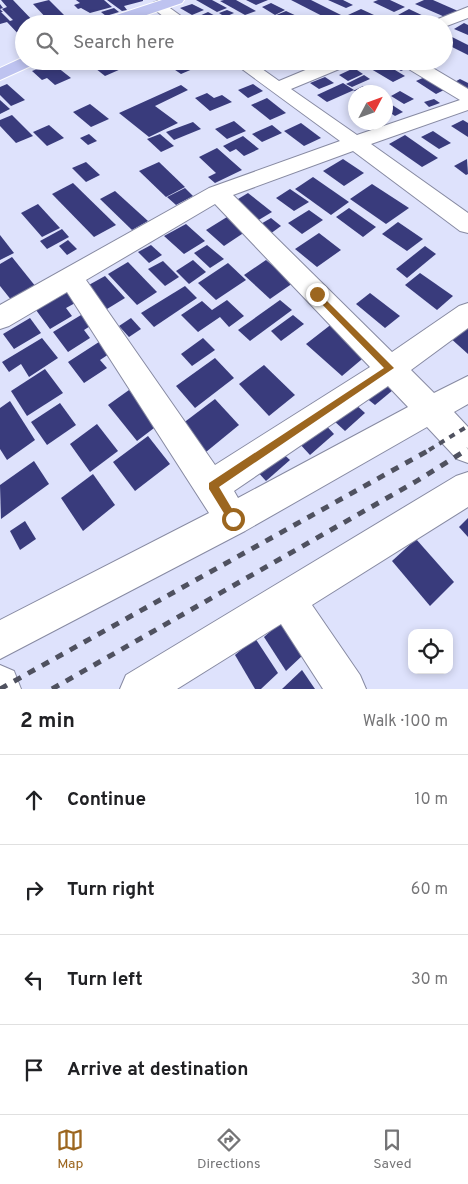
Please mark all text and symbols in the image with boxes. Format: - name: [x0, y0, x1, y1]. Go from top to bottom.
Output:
- search box: [15, 15, 453, 70]
- icon: search: [33, 29, 61, 57]
- text: Search here: [73, 31, 175, 55]
- north arrow: [348, 85, 393, 130]
- route end: [306, 283, 329, 306]
- route start: [222, 508, 245, 531]
- map controls: [408, 629, 453, 674]
- button: locate: [408, 629, 453, 674]
- text: 2 min: [20, 708, 75, 735]
- text: Walk · 100 m: [363, 712, 448, 732]
- icon: ahead: [20, 786, 48, 814]
- text: Continue: [67, 788, 146, 812]
- text: 10 m: [414, 790, 448, 810]
- icon: right: [20, 876, 48, 904]
- text: Turn right: [67, 878, 155, 902]
- text: 60 m: [411, 880, 448, 900]
- icon: left: [20, 966, 48, 994]
- text: Turn left: [67, 968, 143, 992]
- text: 30 m: [411, 970, 448, 990]
- icon: arrive: [20, 1056, 48, 1084]
- text: Arrive at destination: [67, 1058, 248, 1082]
- tab: Map: [56, 1126, 84, 1173]
- tab: Directions: [197, 1126, 261, 1173]
- tab: Saved: [373, 1126, 412, 1173]

